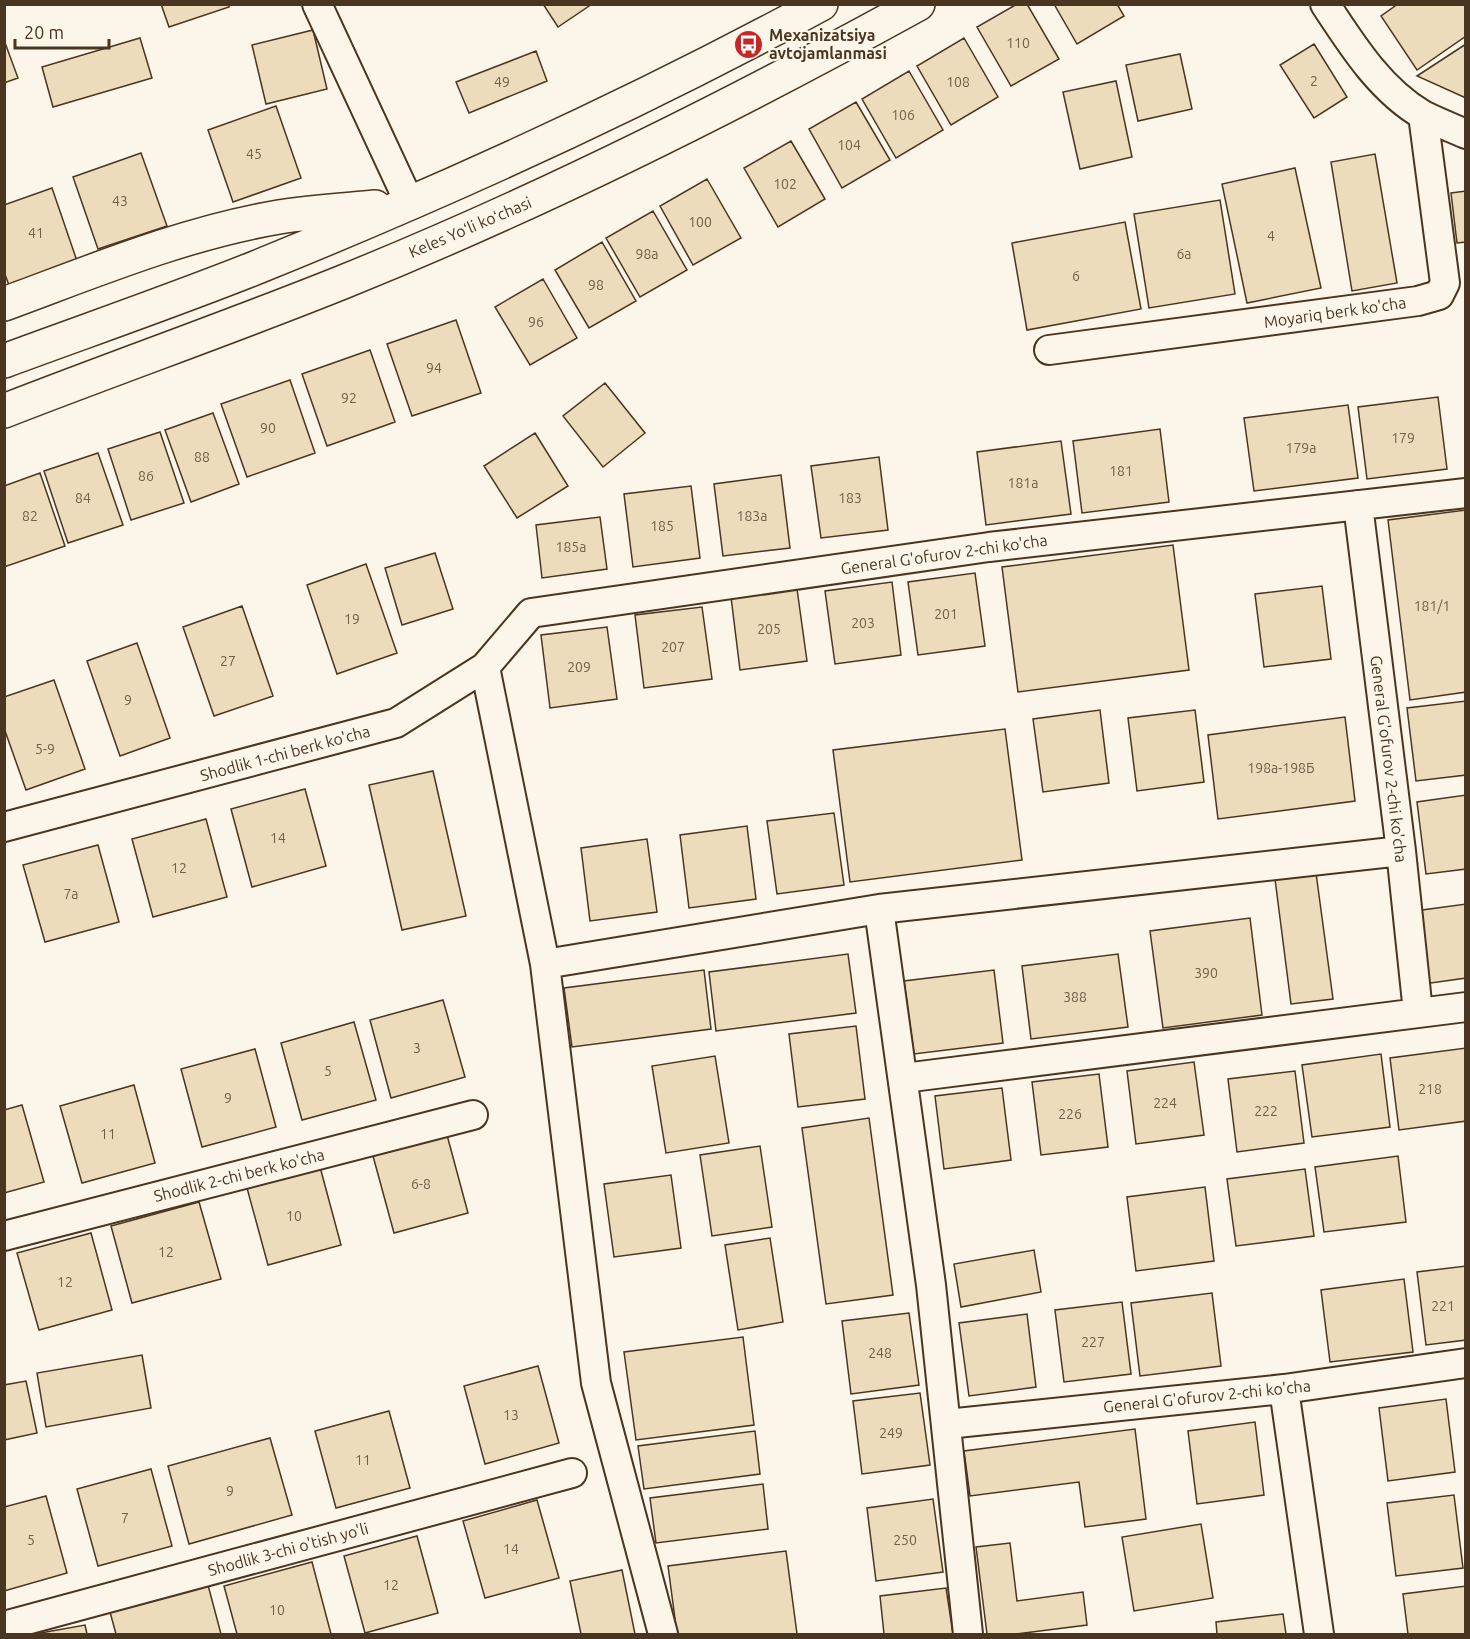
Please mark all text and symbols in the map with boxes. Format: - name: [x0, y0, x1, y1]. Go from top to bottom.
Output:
- scale bar: [15, 12, 110, 50]
- text: 20 m: [24, 22, 64, 42]
- place label: Mexanizatsiya avtojamlanmasi: [769, 26, 887, 62]
- bus stop icon: Mexanizatsiya avtojamlanmasi: [732, 28, 764, 60]
- house number: 110: [1006, 35, 1030, 51]
- house number: 2: [1310, 73, 1318, 89]
- house number: 49: [494, 74, 510, 90]
- house number: 108: [946, 74, 970, 90]
- house number: 106: [891, 107, 915, 123]
- house number: 104: [837, 137, 861, 153]
- house number: 45: [246, 146, 262, 162]
- house number: 102: [773, 176, 797, 192]
- house number: 43: [112, 193, 128, 209]
- street label: Keles Yoʻli koʻchasi: [406, 193, 534, 261]
- house number: 100: [688, 214, 712, 230]
- house number: 41: [28, 225, 44, 241]
- house number: 4: [1267, 228, 1275, 244]
- house number: 98а: [636, 246, 659, 262]
- house number: 6a: [1176, 246, 1192, 262]
- house number: 6: [1072, 268, 1080, 284]
- house number: 98: [588, 277, 604, 293]
- street label: Moyariq berk ko'cha: [1263, 293, 1407, 331]
- house number: 96: [528, 314, 544, 330]
- house number: 94: [426, 360, 442, 376]
- house number: 92: [341, 390, 357, 406]
- house number: 90: [260, 420, 276, 436]
- house number: 179: [1391, 430, 1415, 446]
- house number: 179a: [1286, 440, 1316, 456]
- house number: 88: [194, 449, 210, 465]
- house number: 181: [1109, 463, 1133, 479]
- house number: 86: [138, 468, 154, 484]
- house number: 181a: [1008, 475, 1038, 491]
- house number: 84: [75, 490, 91, 506]
- house number: 183: [838, 490, 862, 506]
- house number: 82: [22, 508, 38, 524]
- house number: 183a: [737, 508, 767, 524]
- house number: 185: [650, 518, 674, 534]
- street label: General G'ofurov 2-chi ko'cha: [839, 531, 1049, 577]
- house number: 185a: [556, 539, 586, 555]
- house number: 181/1: [1414, 598, 1450, 614]
- house number: 201: [934, 606, 958, 622]
- house number: 19: [344, 611, 360, 627]
- house number: 203: [851, 615, 875, 631]
- house number: 205: [757, 621, 781, 637]
- house number: 207: [661, 639, 685, 655]
- house number: 27: [220, 653, 236, 669]
- street label: General G'ofurov 2-chi ko'cha: [1367, 654, 1411, 864]
- house number: 209: [567, 659, 591, 675]
- house number: 9: [124, 692, 132, 708]
- street label: Shodlik 1-chi berk ko'cha: [198, 722, 372, 784]
- house number: 5-9: [35, 741, 55, 757]
- house number: 198а-198Б: [1247, 760, 1315, 776]
- house number: 14: [270, 830, 286, 846]
- house number: 12: [171, 860, 187, 876]
- house number: 7a: [63, 886, 79, 902]
- house number: 390: [1194, 965, 1218, 981]
- house number: 388: [1063, 989, 1087, 1005]
- house number: 3: [413, 1040, 421, 1056]
- house number: 5: [324, 1063, 332, 1079]
- house number: 218: [1418, 1081, 1442, 1097]
- house number: 9: [224, 1090, 232, 1106]
- house number: 224: [1153, 1095, 1177, 1111]
- house number: 222: [1254, 1103, 1278, 1119]
- house number: 226: [1058, 1106, 1082, 1122]
- house number: 11: [100, 1126, 116, 1142]
- street label: Shodlik 2-chi berk ko'cha: [152, 1145, 326, 1205]
- house number: 6-8: [411, 1176, 431, 1192]
- house number: 10: [286, 1208, 302, 1224]
- house number: 12: [158, 1244, 174, 1260]
- house number: 12: [57, 1274, 73, 1290]
- house number: 221: [1431, 1298, 1455, 1314]
- house number: 227: [1081, 1334, 1105, 1350]
- house number: 248: [868, 1345, 892, 1361]
- street label: General G'ofurov 2-chi ko'cha: [1102, 1376, 1312, 1416]
- house number: 13: [503, 1407, 519, 1423]
- house number: 249: [879, 1425, 903, 1441]
- house number: 11: [355, 1452, 371, 1468]
- house number: 9: [226, 1483, 234, 1499]
- house number: 7: [121, 1510, 129, 1526]
- street label: Shodlik 3-chi o'tish yo'li: [206, 1519, 370, 1579]
- house number: 5: [27, 1532, 35, 1548]
- house number: 250: [893, 1532, 917, 1548]
- house number: 14: [503, 1541, 519, 1557]
- house number: 12: [383, 1577, 399, 1593]
- house number: 10: [269, 1602, 285, 1618]

